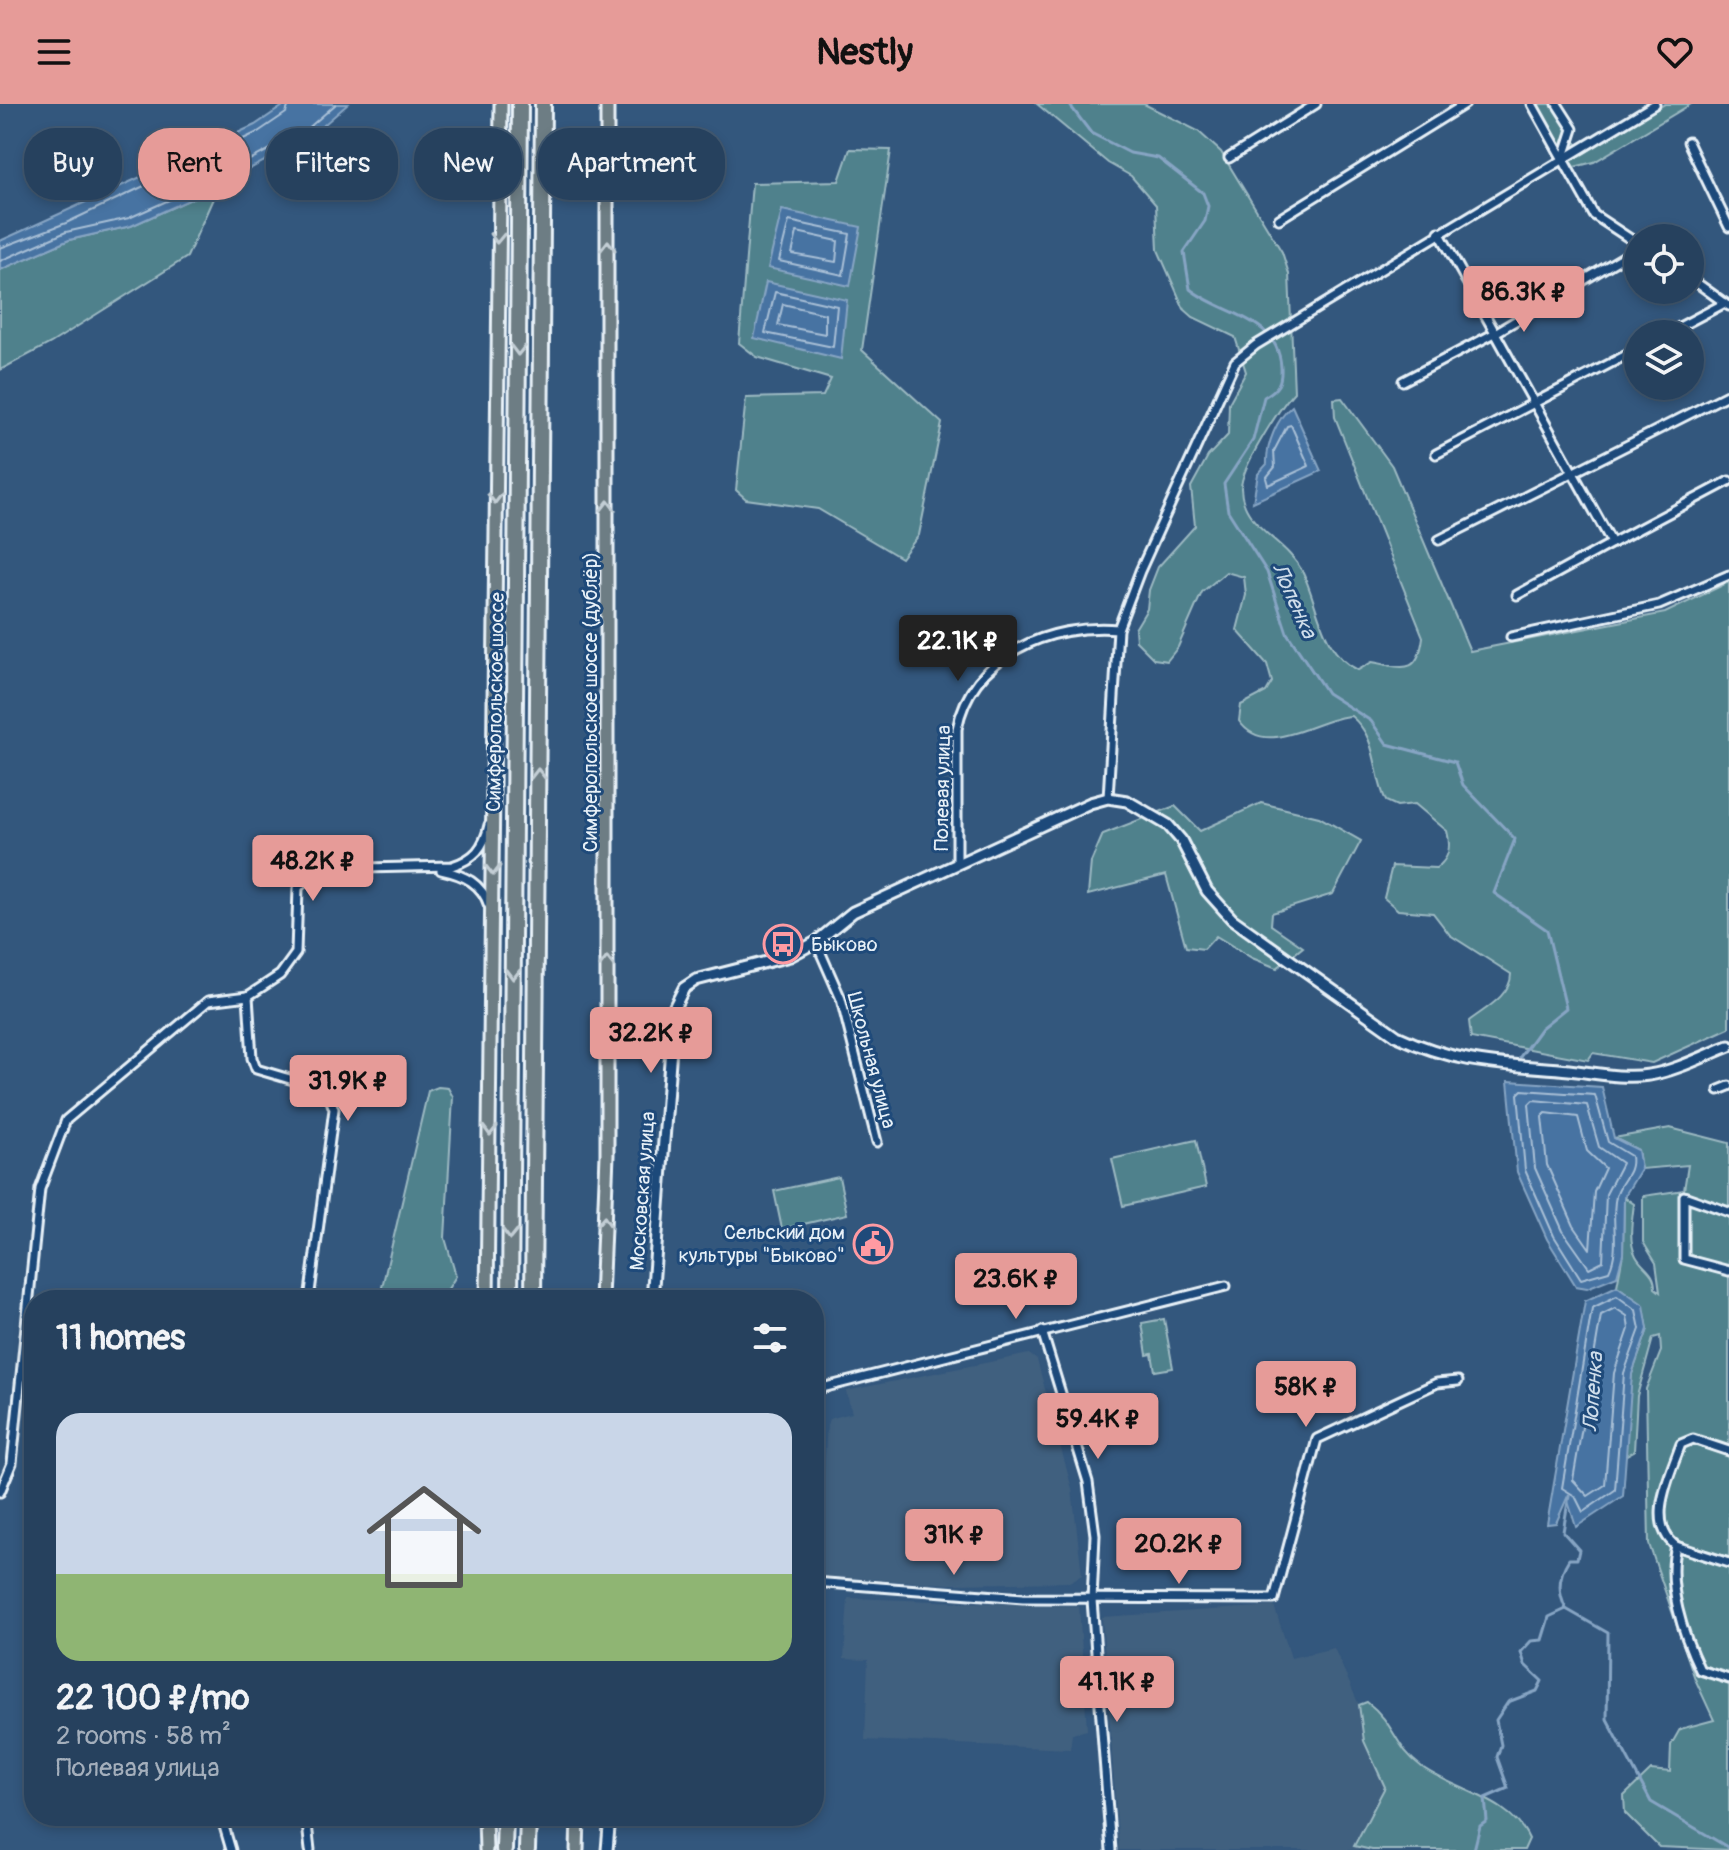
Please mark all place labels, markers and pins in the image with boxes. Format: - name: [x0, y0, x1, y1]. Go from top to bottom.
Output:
- pin: 86.3K ₽: [1450, 266, 1598, 334]
- pin: 22.1K ₽: [884, 615, 1032, 683]
- pin: 48.2K ₽: [239, 835, 387, 903]
- bus stop icon: Быково: [762, 923, 804, 965]
- place label: Быково: [811, 932, 878, 957]
- pin: 32.2K ₽: [577, 1007, 725, 1075]
- pin: 31.9K ₽: [274, 1055, 422, 1123]
- place label: Сельский дом культуры "Быково": [678, 1220, 845, 1268]
- public building icon: Сельский дом культуры "Быково": [852, 1223, 894, 1265]
- pin: 23.6K ₽: [942, 1253, 1090, 1321]
- pin: 58K ₽: [1250, 1361, 1362, 1429]
- pin: 59.4K ₽: [1024, 1393, 1172, 1461]
- pin: 31K ₽: [898, 1509, 1010, 1577]
- pin: 20.2K ₽: [1105, 1518, 1253, 1586]
- pin: 41.1K ₽: [1043, 1656, 1191, 1724]

